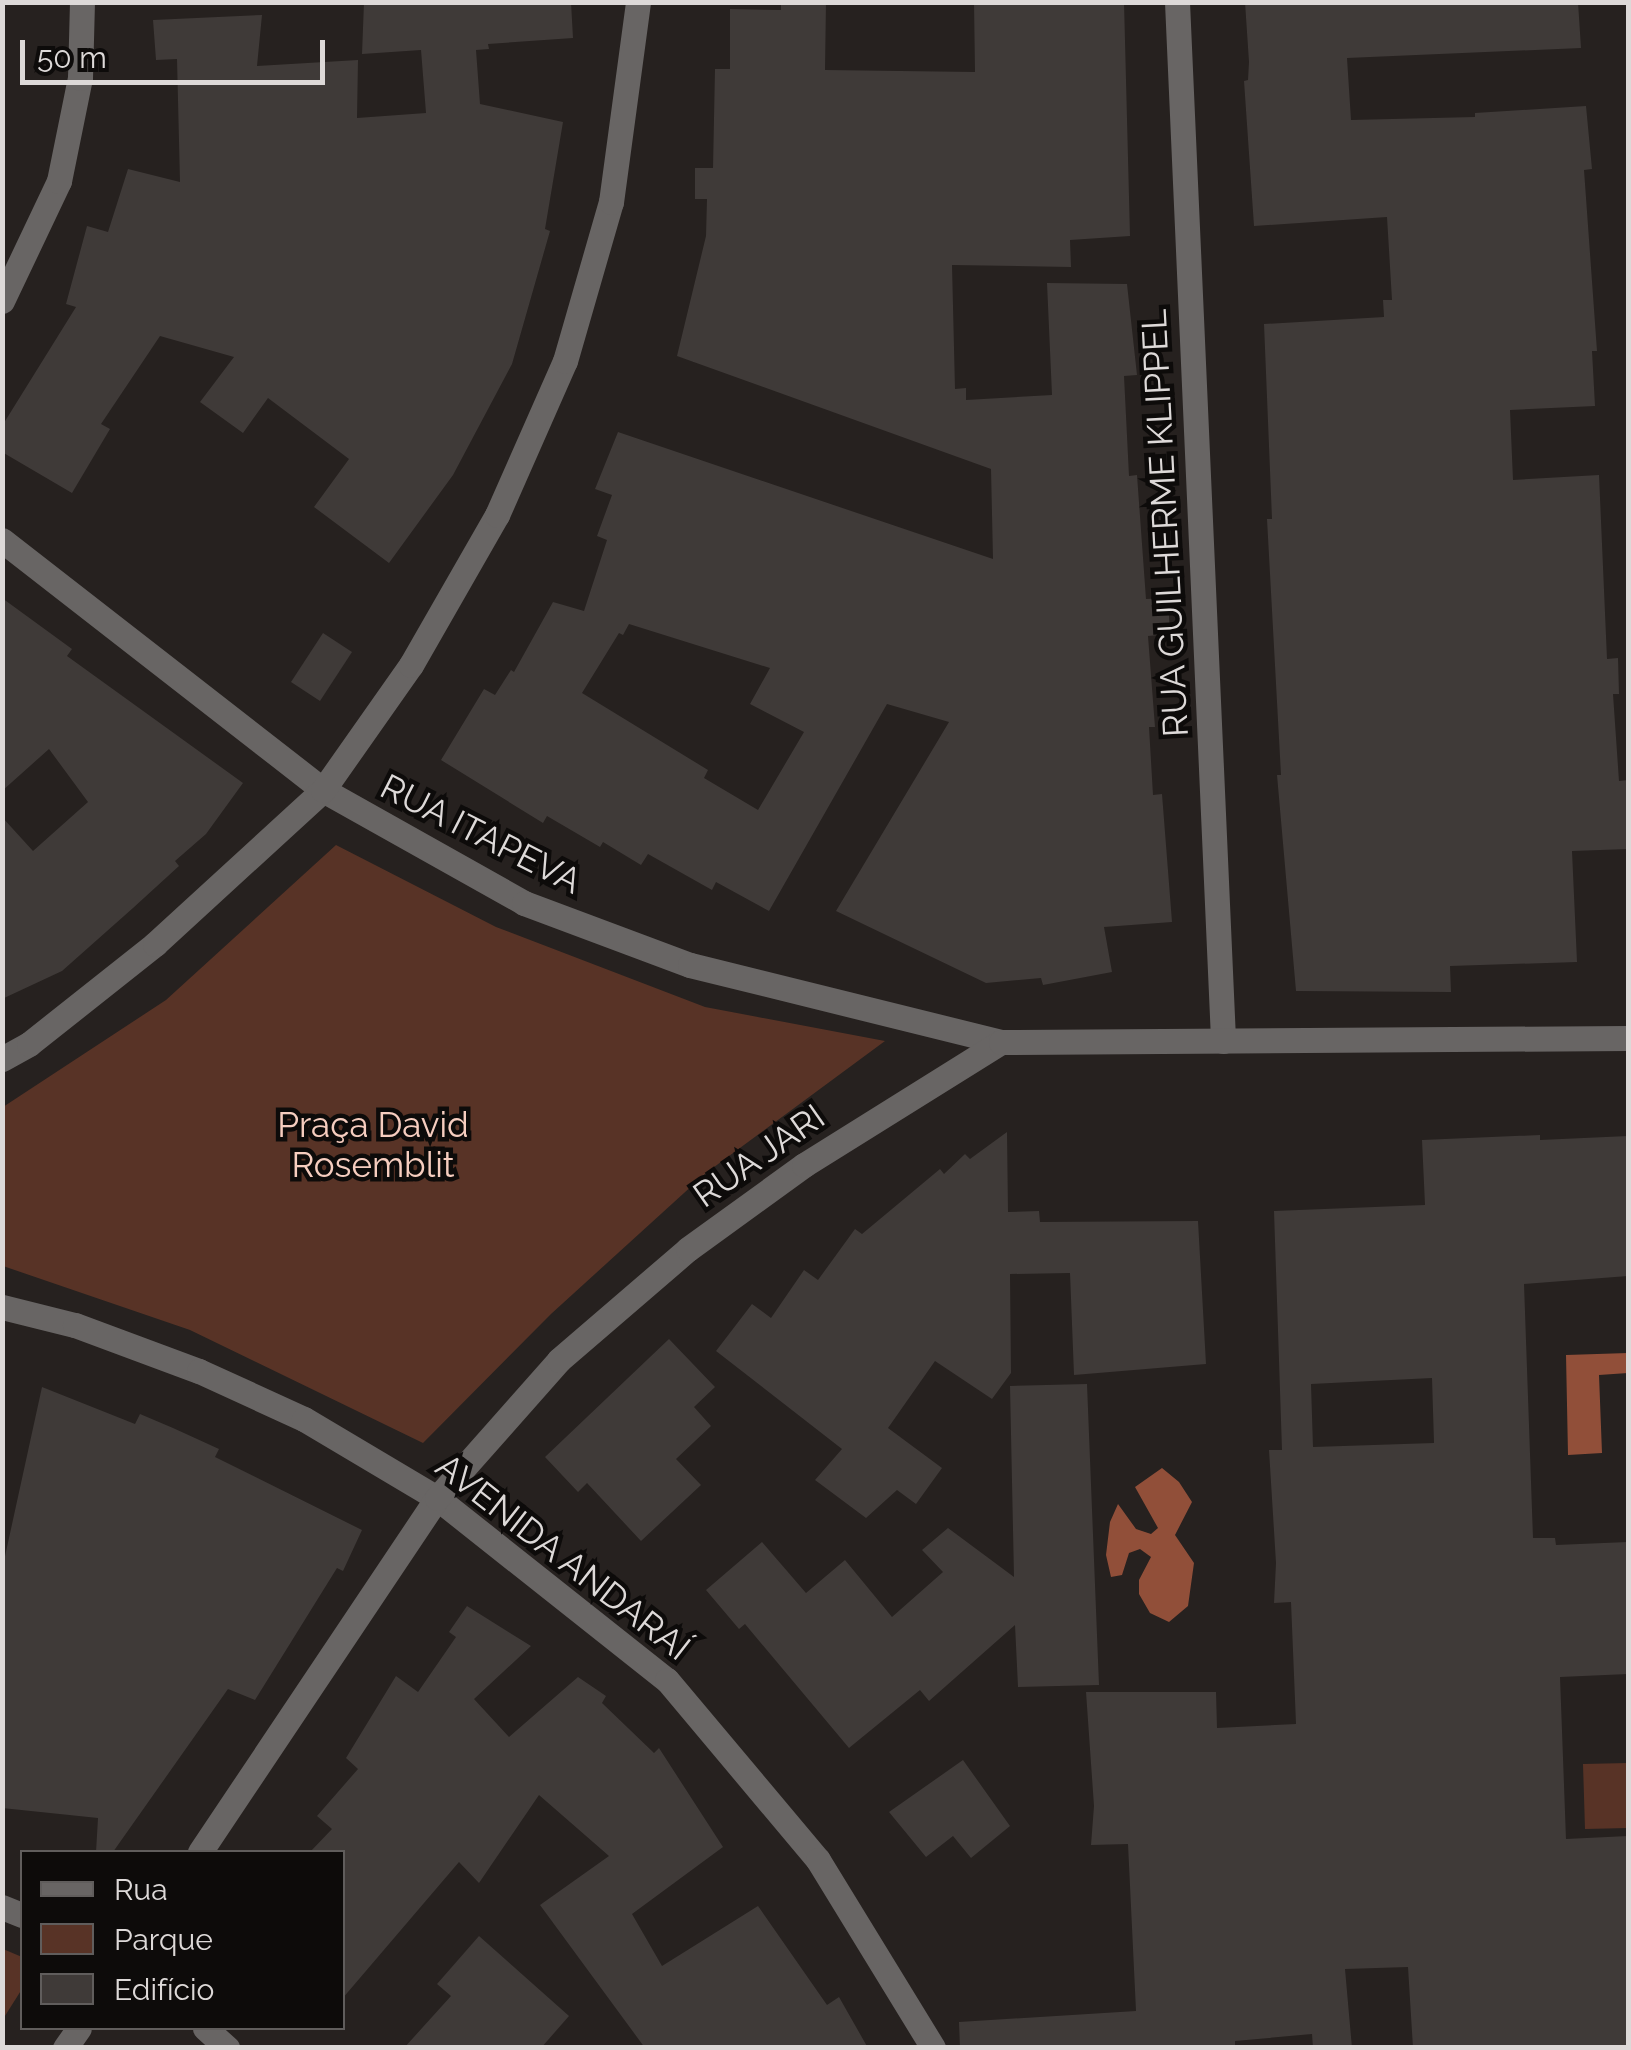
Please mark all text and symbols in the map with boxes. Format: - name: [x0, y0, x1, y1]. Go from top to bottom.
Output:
- scale bar: [25, 20, 330, 82]
- text: 50 m: [37, 40, 107, 75]
- street label: RUA GUILHERME KLIPPEL: [1133, 308, 1197, 738]
- street label: RUA ITAPEVA: [373, 765, 589, 903]
- street label: RUA JARI: [685, 1095, 833, 1217]
- park label: Praça David Rosemblit: [277, 1104, 469, 1186]
- street label: AVENIDA ANDARAÍ: [427, 1444, 699, 1670]
- legend: [20, 1850, 345, 2030]
- text: Rua: [114, 1872, 168, 1907]
- text: Parque: [114, 1922, 213, 1957]
- text: Edifício: [114, 1972, 214, 2007]

